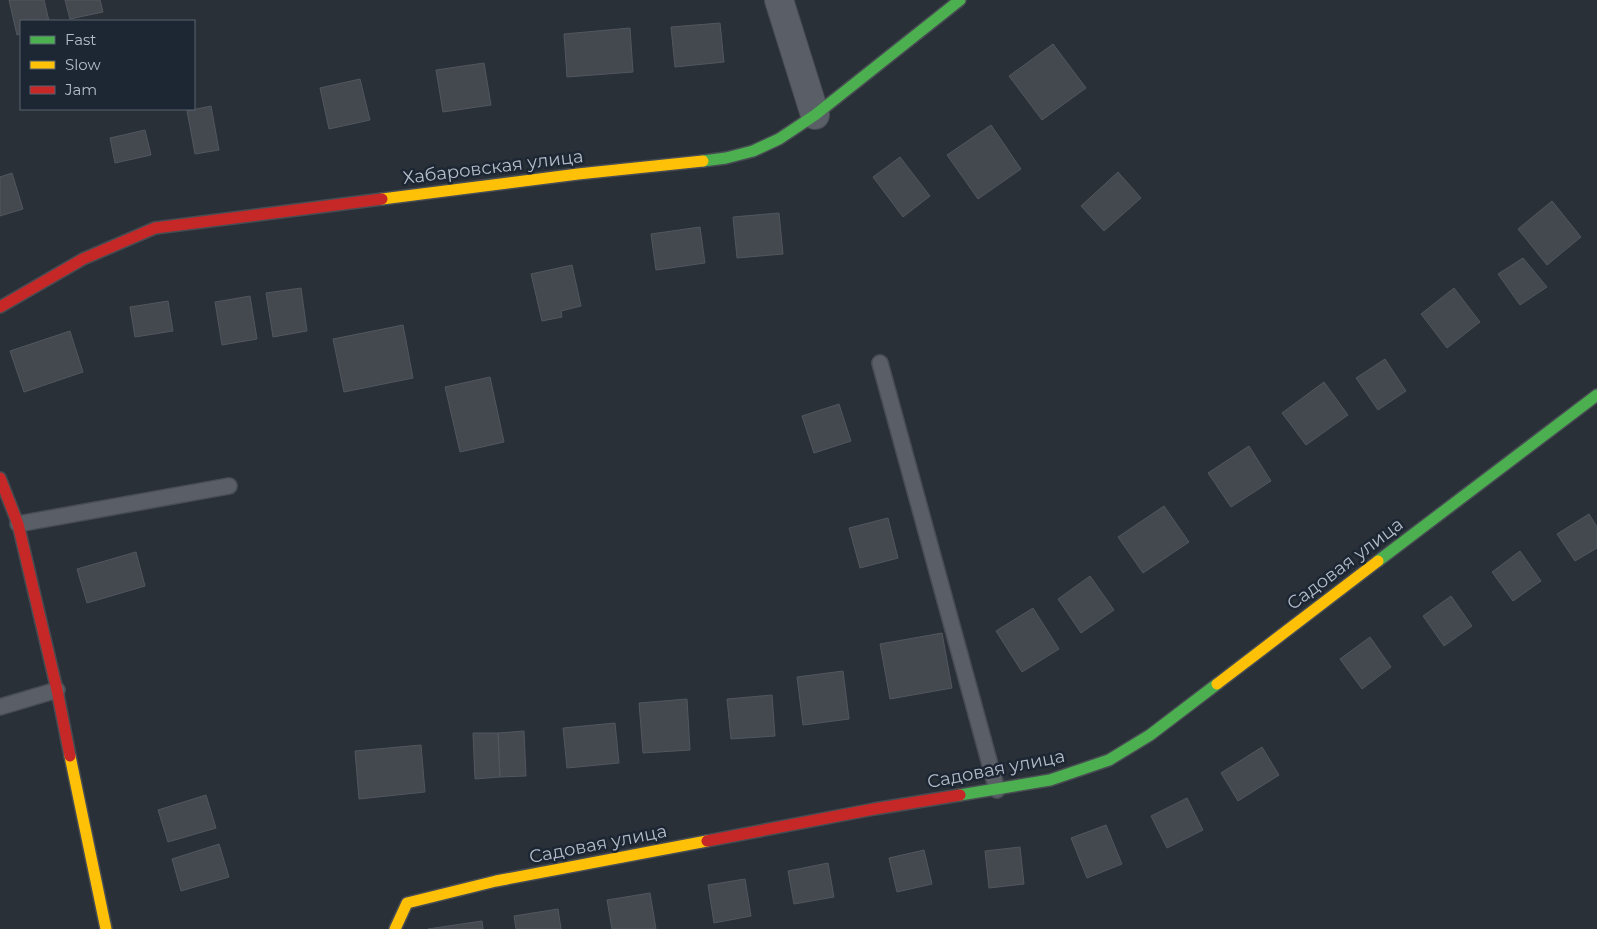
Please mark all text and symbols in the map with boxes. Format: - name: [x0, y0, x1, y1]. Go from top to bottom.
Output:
- legend: [20, 20, 195, 110]
- text: Fast: [65, 30, 96, 49]
- text: Slow: [65, 55, 101, 74]
- text: Jam: [64, 80, 97, 99]
- street label: Хабаровская улица: [402, 145, 584, 189]
- street label: Садовая улица: [1283, 513, 1407, 615]
- street label: Садовая улица: [925, 745, 1067, 793]
- street label: Садовая улица: [527, 820, 669, 868]

